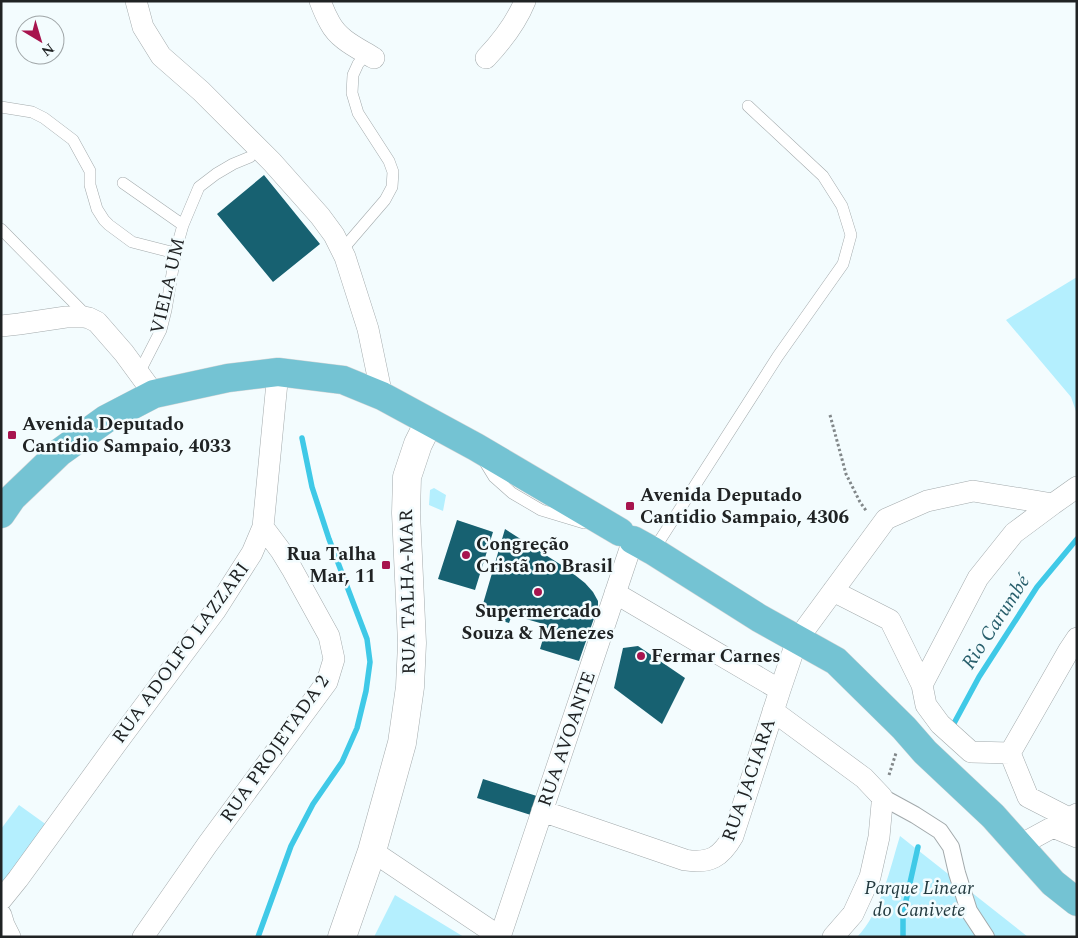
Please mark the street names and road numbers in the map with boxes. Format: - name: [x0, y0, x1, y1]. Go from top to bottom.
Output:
- street label: VIELA UM: [143, 235, 193, 337]
- street label: RUA TALHA-MAR: [392, 509, 424, 675]
- street label: RUA ADOLFO LAZZARI: [105, 556, 257, 750]
- street label: RUA AVOANTE: [530, 667, 604, 811]
- street label: RUA PROJETADA 2: [213, 669, 337, 829]
- street label: RUA JACIARA: [714, 715, 784, 845]

